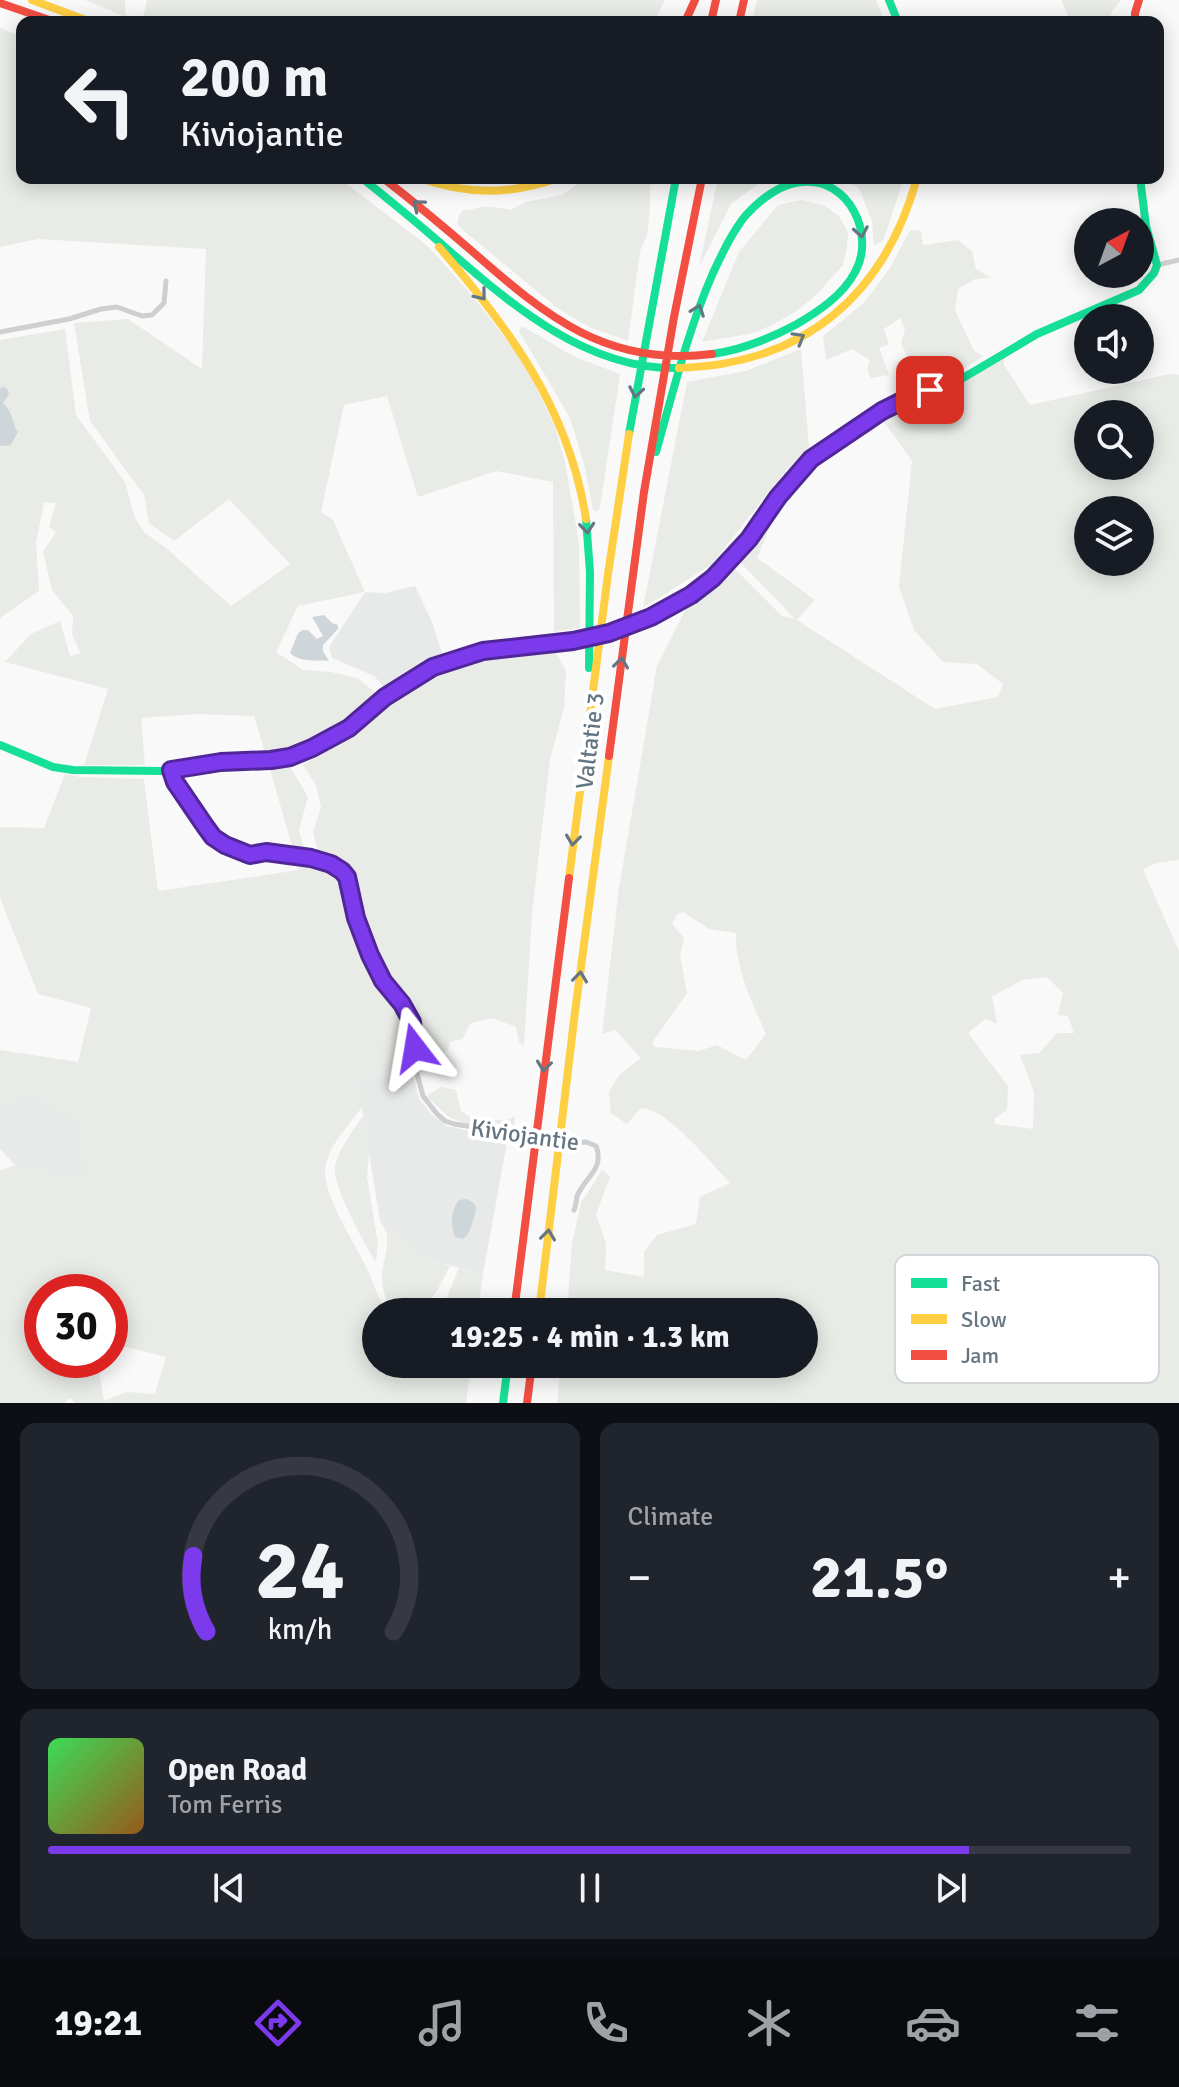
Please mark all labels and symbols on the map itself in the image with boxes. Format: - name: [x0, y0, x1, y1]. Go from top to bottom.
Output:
- one-way arrow: [413, 200, 427, 215]
- north arrow: [1074, 208, 1154, 288]
- one-way arrow: [852, 225, 869, 238]
- one-way arrow: [471, 286, 486, 300]
- one-way arrow: [688, 304, 705, 318]
- one-way arrow: [790, 332, 805, 348]
- pin: [896, 356, 964, 424]
- one-way arrow: [628, 386, 645, 399]
- one-way arrow: [578, 522, 595, 535]
- one-way arrow: [612, 656, 629, 669]
- street label: Valtatie 3: [569, 691, 611, 791]
- one-way arrow: [565, 833, 582, 847]
- one-way arrow: [571, 970, 588, 983]
- position arrow: [373, 1006, 457, 1090]
- one-way arrow: [536, 1060, 553, 1073]
- street label: Kiviojantie: [469, 1113, 581, 1157]
- one-way arrow: [540, 1228, 557, 1241]
- legend: [895, 1255, 1159, 1383]
- text: Fast: [961, 1270, 1001, 1297]
- speed limit sign: 30: [24, 1274, 128, 1378]
- text: Slow: [961, 1306, 1007, 1333]
- text: Jam: [961, 1342, 999, 1369]

